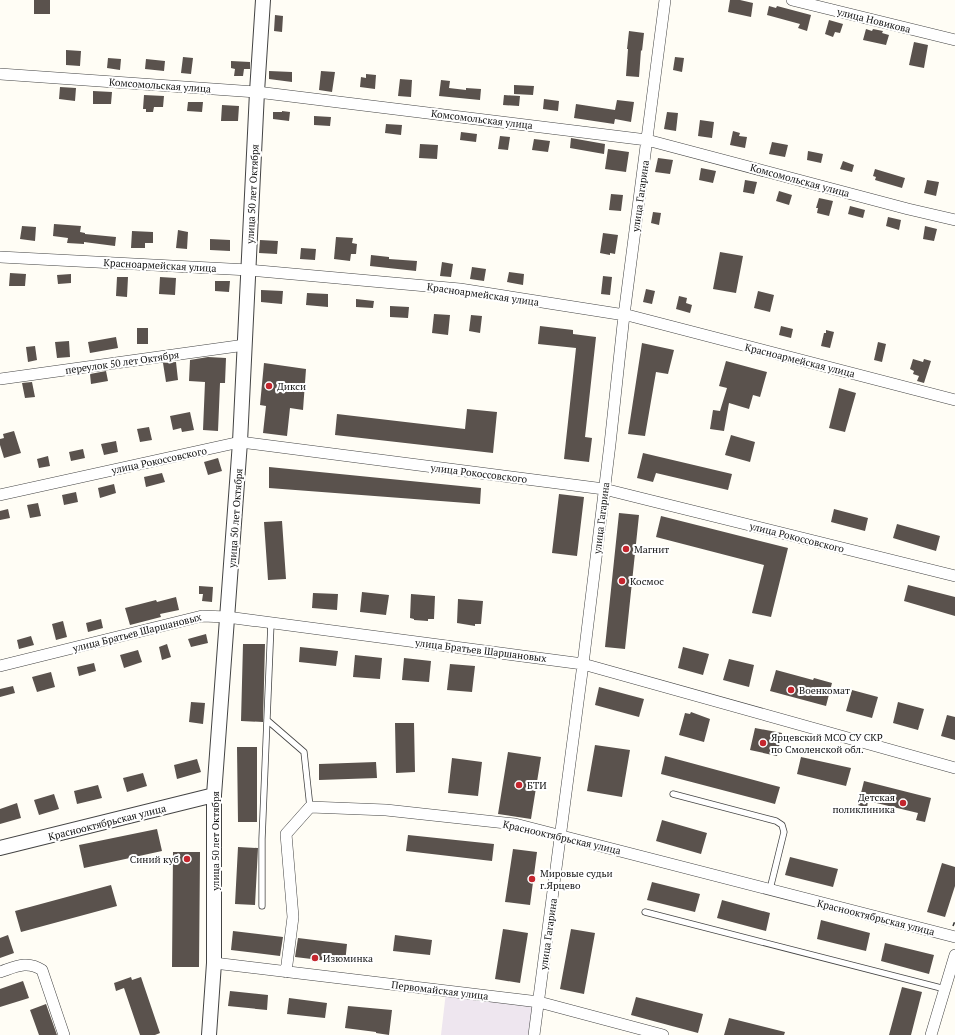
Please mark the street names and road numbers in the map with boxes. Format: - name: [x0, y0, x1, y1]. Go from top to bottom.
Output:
- street label: улица Новикова: [835, 5, 912, 36]
- street label: Комсомольская улица: [108, 75, 212, 96]
- street label: Комсомольская улица: [430, 107, 534, 132]
- street label: улица 50 лет Октября: [243, 144, 262, 245]
- street label: улица Гагарина: [629, 159, 652, 234]
- street label: Комсомольская улица: [749, 161, 851, 200]
- street label: Красноармейская улица: [103, 256, 217, 275]
- street label: Красноармейская улица: [426, 280, 540, 309]
- street label: Красноармейская улица: [743, 340, 856, 380]
- street label: переулок 50 лет Октября: [64, 348, 180, 377]
- street label: улица Рокоссовского: [109, 444, 208, 477]
- street label: улица Рокоссовского: [429, 461, 528, 486]
- street label: улица 50 лет Октября: [225, 468, 245, 569]
- street label: улица Гагарина: [591, 481, 612, 556]
- street label: улица Рокоссовского: [747, 519, 846, 556]
- street label: улица Братьев Шаршановых: [70, 610, 204, 655]
- street label: улица Братьев Шаршановых: [413, 636, 548, 665]
- street label: улица 50 лет Октября: [209, 791, 222, 892]
- street label: Краснооктябрьская улица: [47, 802, 167, 843]
- street label: Краснооктябрьская улица: [502, 818, 622, 857]
- street label: улица Гагарина: [537, 897, 560, 972]
- street label: Краснооктябрьская улица: [816, 897, 936, 938]
- street label: Первомайская улица: [391, 978, 489, 1003]

